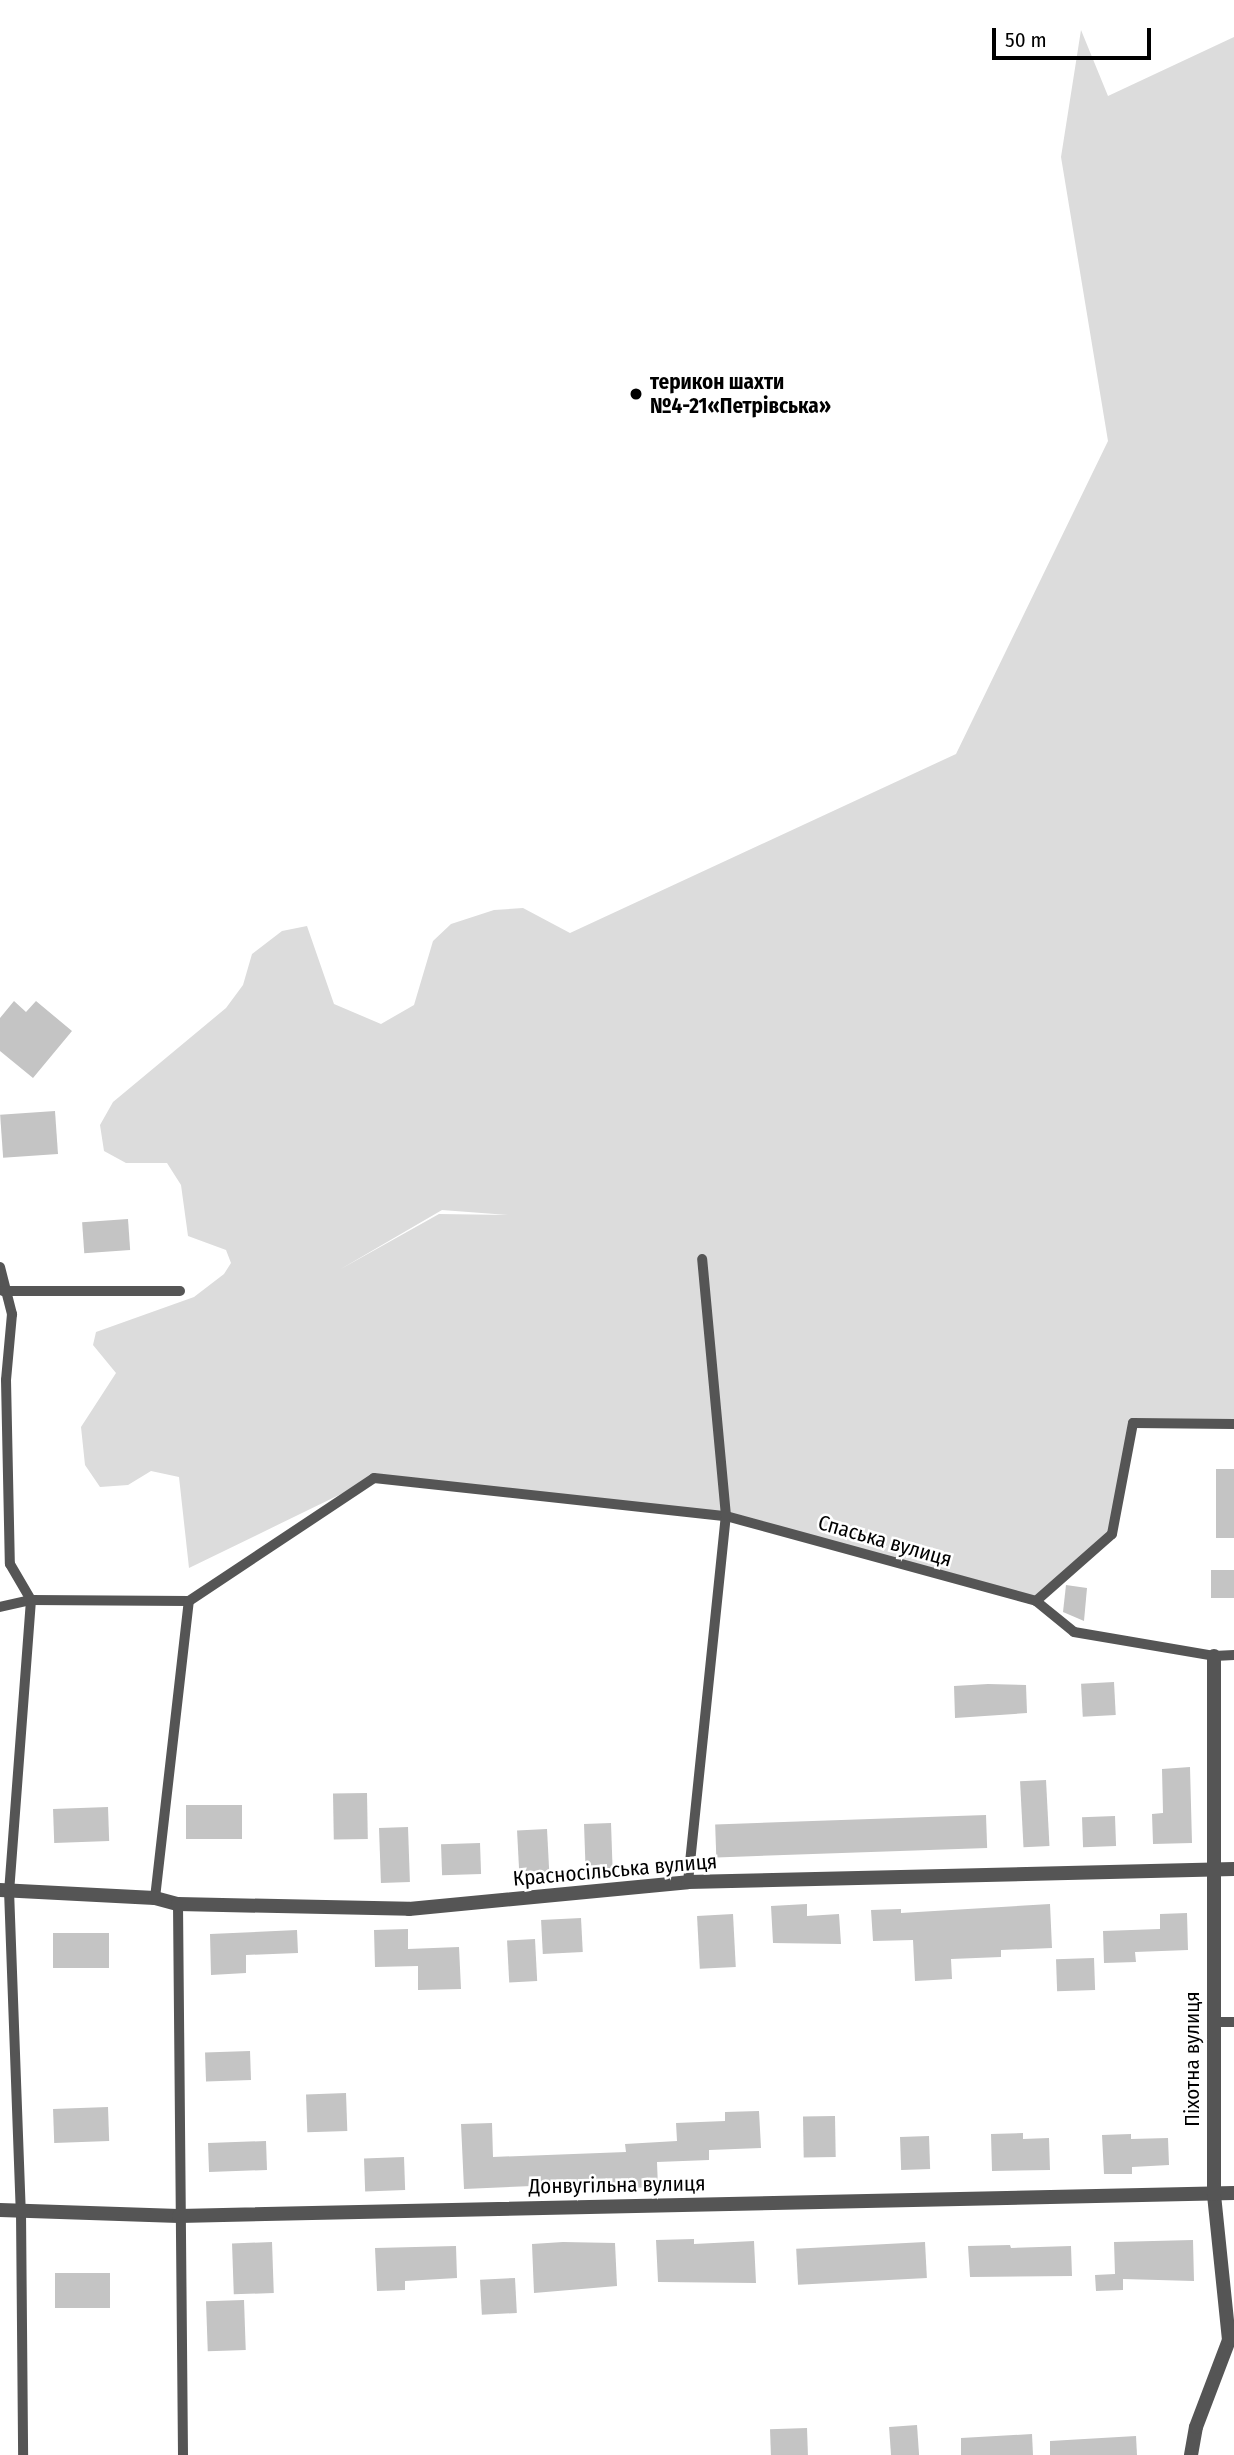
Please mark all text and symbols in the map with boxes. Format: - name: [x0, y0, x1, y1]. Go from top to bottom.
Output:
- scale bar: [996, 14, 1155, 58]
- text: 50 m: [1005, 27, 1047, 53]
- place label: терикон шахти №4-21«Петрівська»: [650, 369, 831, 419]
- marker: терикон шахти №4-21«Петрівська»: [628, 386, 644, 402]
- street label: Спаська вулиця: [815, 1510, 955, 1572]
- street label: Красносільська вулиця: [512, 1849, 718, 1891]
- street label: Піхотна вулиця: [1179, 1991, 1205, 2127]
- street label: Донвугільна вулиця: [528, 2171, 706, 2199]

